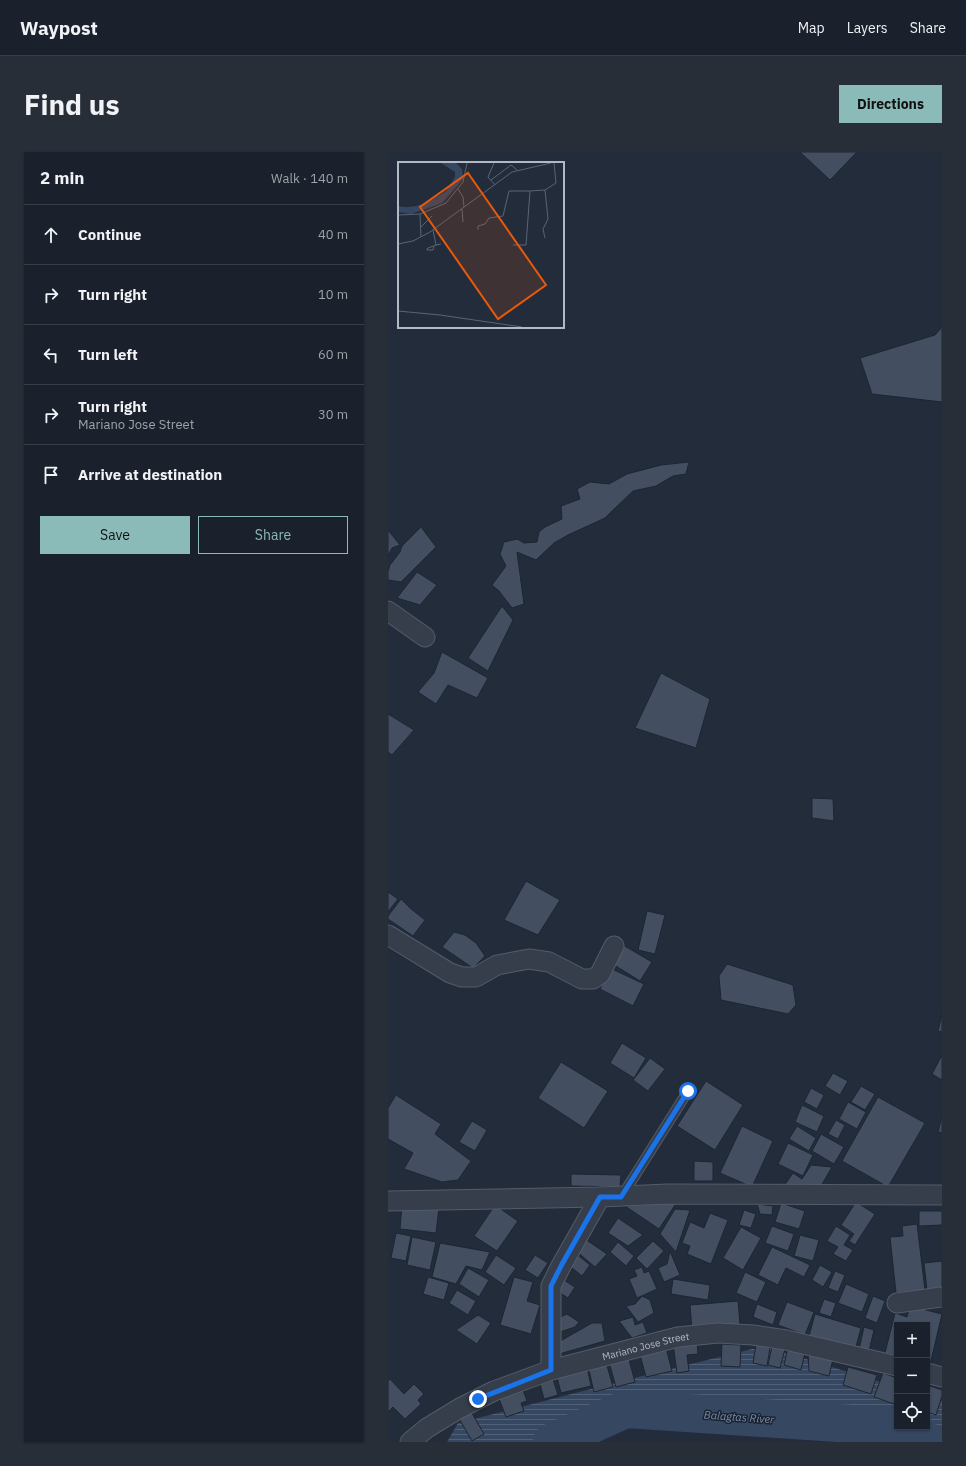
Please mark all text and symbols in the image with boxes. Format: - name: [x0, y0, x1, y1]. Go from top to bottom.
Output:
- text: Waypost: [20, 16, 98, 40]
- text: Map: [798, 19, 825, 37]
- text: Layers: [847, 19, 888, 37]
- text: Share: [910, 19, 946, 37]
- button: Directions: [839, 85, 942, 123]
- text: Find us: [24, 86, 120, 123]
- inset map: [398, 162, 564, 328]
- text: 2 min: [40, 167, 84, 189]
- text: Walk · 140 m: [271, 170, 348, 187]
- icon: ahead: [40, 224, 62, 246]
- text: Continue: [78, 225, 142, 244]
- text: 40 m: [318, 226, 348, 243]
- icon: right: [40, 284, 62, 306]
- text: Turn right: [78, 285, 147, 304]
- text: 10 m: [318, 286, 348, 303]
- icon: left: [40, 344, 62, 366]
- text: Turn left: [78, 345, 138, 364]
- text: 60 m: [318, 346, 348, 363]
- text: Turn right: [78, 397, 147, 416]
- icon: right: [40, 404, 62, 426]
- text: 30 m: [318, 406, 348, 423]
- text: Mariano Jose Street: [78, 416, 194, 433]
- icon: arrive: [40, 464, 62, 486]
- text: Arrive at destination: [78, 465, 222, 484]
- button: Save: [40, 516, 190, 554]
- button: Share: [198, 516, 348, 554]
- route start: [679, 1082, 697, 1100]
- map controls: [894, 1322, 930, 1430]
- button: +: [894, 1322, 930, 1358]
- street label: Mariano Jose Street: [601, 1329, 690, 1363]
- button: −: [894, 1358, 930, 1394]
- route end: [469, 1390, 487, 1408]
- button: locate: [894, 1394, 930, 1430]
- water label: Balagtas River: [703, 1408, 776, 1427]

